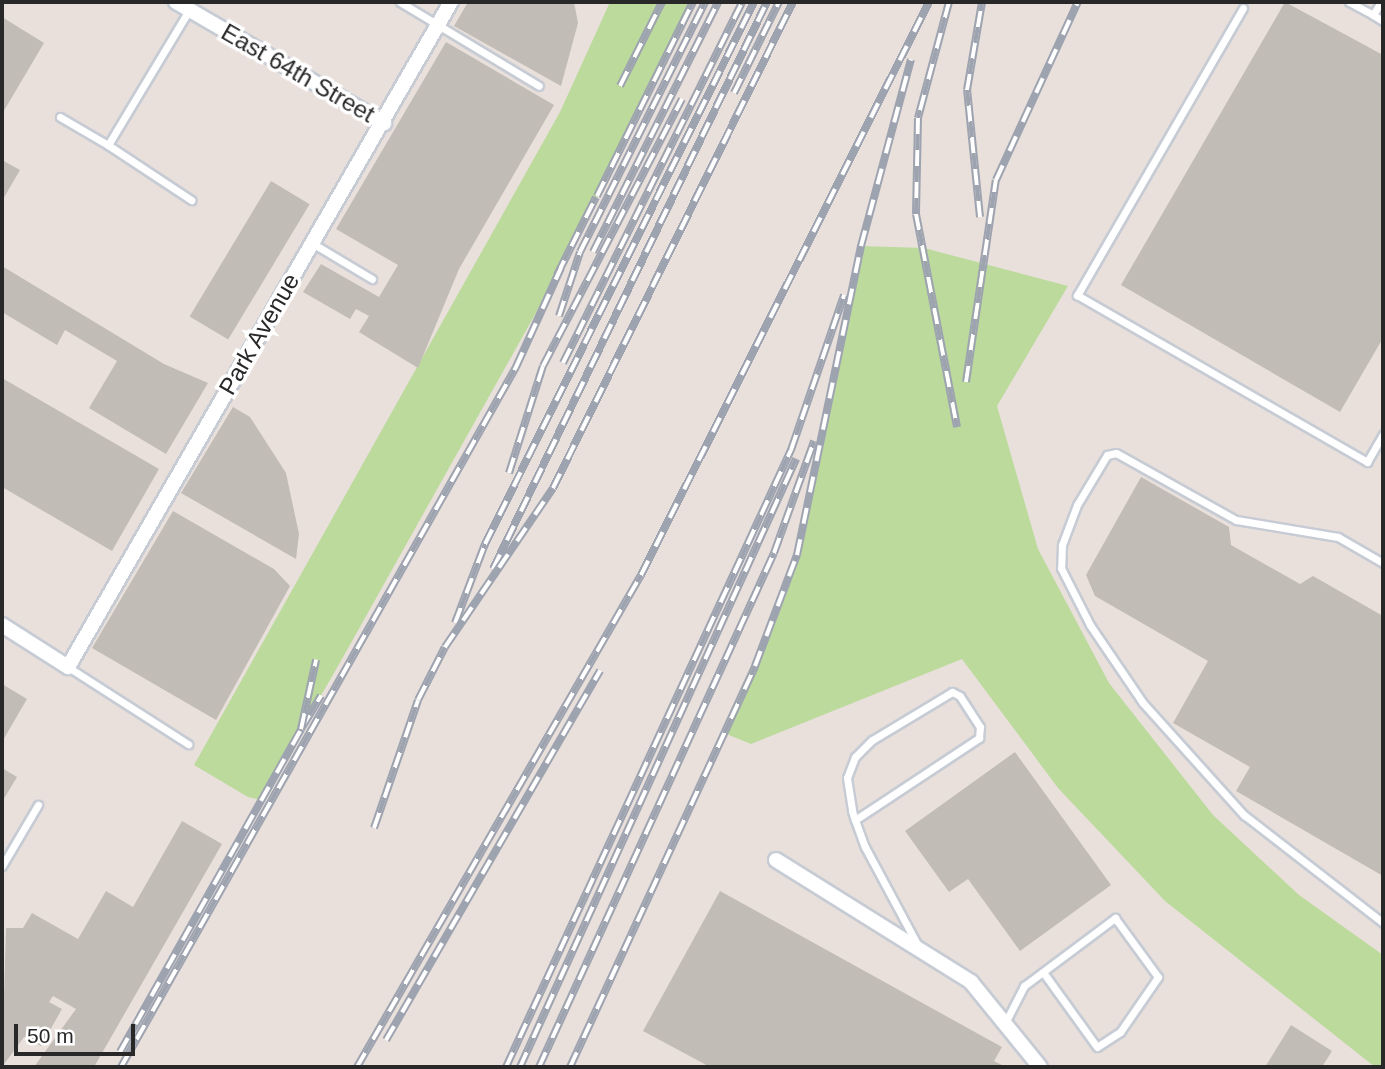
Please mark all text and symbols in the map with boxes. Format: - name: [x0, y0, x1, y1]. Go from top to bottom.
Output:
- street label: East 64th Street: [216, 18, 380, 128]
- street label: Park Avenue: [212, 267, 306, 401]
- scale bar: [18, 1010, 138, 1054]
- text: 50 m: [27, 1024, 74, 1047]

